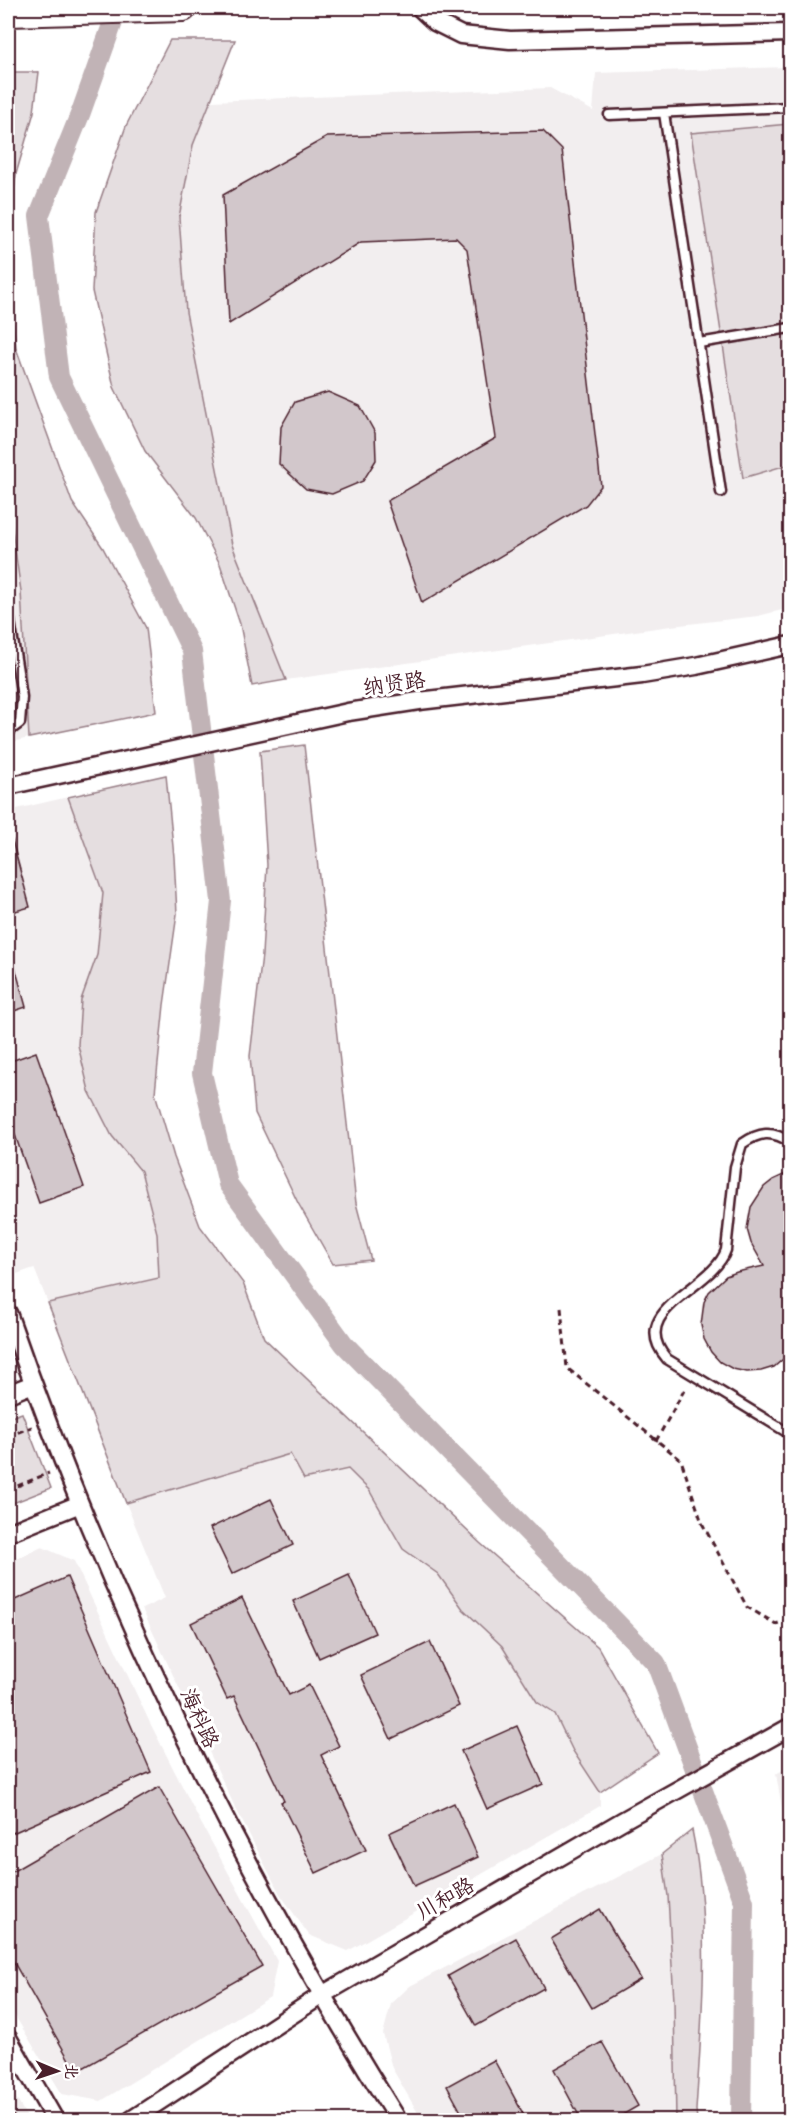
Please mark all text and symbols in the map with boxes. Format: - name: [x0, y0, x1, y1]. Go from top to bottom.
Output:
- street label: 纳贤路: [361, 666, 427, 700]
- street label: 海科路: [175, 1684, 225, 1752]
- street label: 川和路: [411, 1871, 479, 1925]
- north arrow: [27, 2041, 87, 2101]
- text: 北: [62, 2063, 81, 2080]

